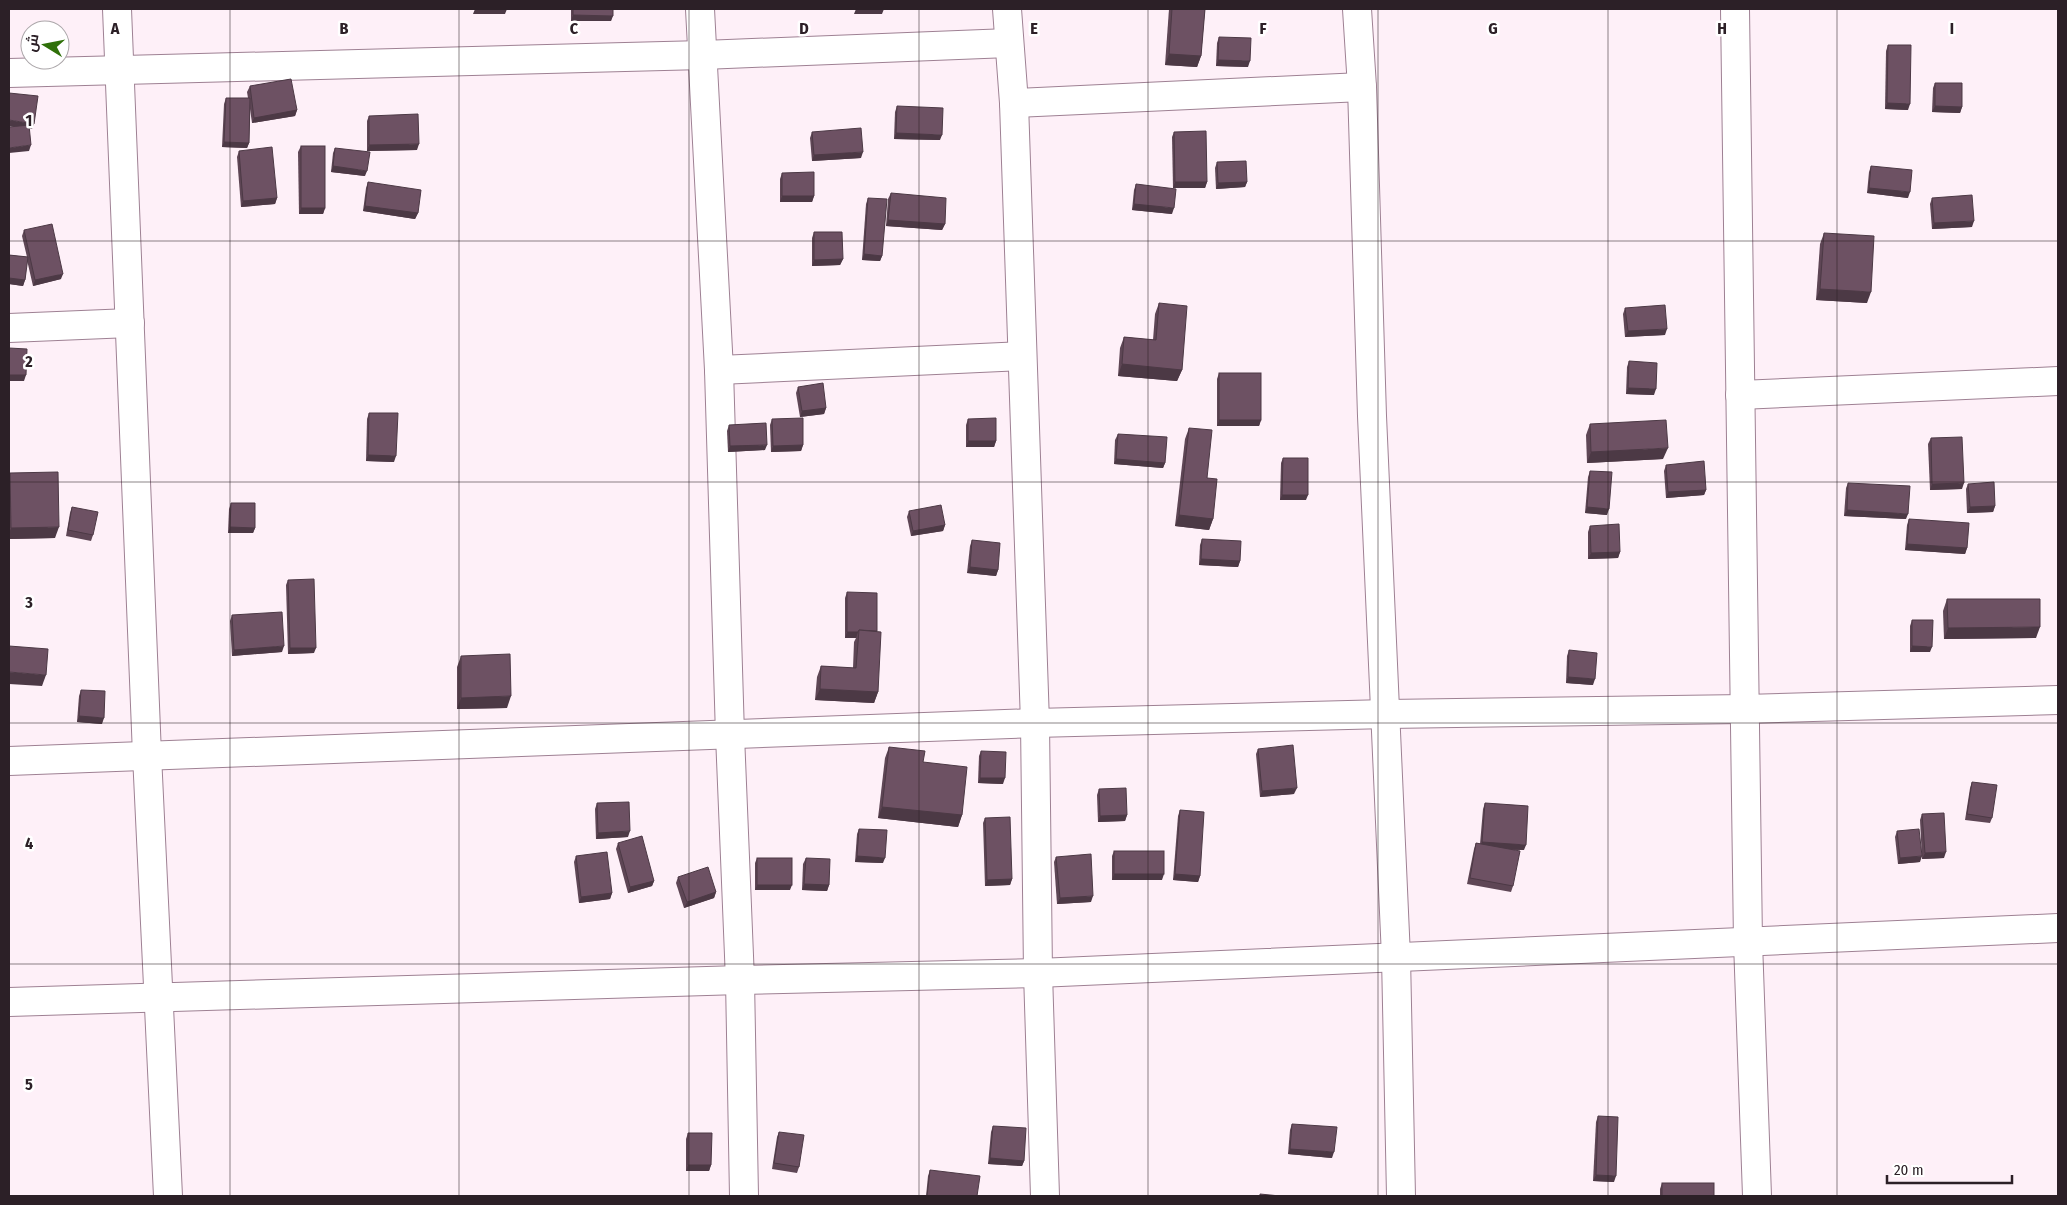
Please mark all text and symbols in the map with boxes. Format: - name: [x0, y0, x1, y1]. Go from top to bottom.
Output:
- text: A: [110, 19, 120, 38]
- text: B: [340, 19, 349, 38]
- text: C: [570, 19, 579, 38]
- text: D: [799, 19, 809, 38]
- text: E: [1030, 19, 1038, 38]
- text: F: [1259, 19, 1267, 38]
- text: G: [1488, 19, 1498, 38]
- text: H: [1717, 19, 1727, 38]
- text: I: [1950, 19, 1954, 38]
- north arrow: [20, 20, 70, 70]
- text: ش: [23, 32, 43, 53]
- text: 1: [26, 111, 32, 130]
- text: 2: [24, 352, 33, 371]
- text: 3: [24, 593, 33, 612]
- text: 4: [25, 834, 33, 853]
- text: 5: [25, 1075, 33, 1094]
- scale bar: [1887, 1152, 2012, 1184]
- text: 20 m: [1894, 1161, 1924, 1179]

